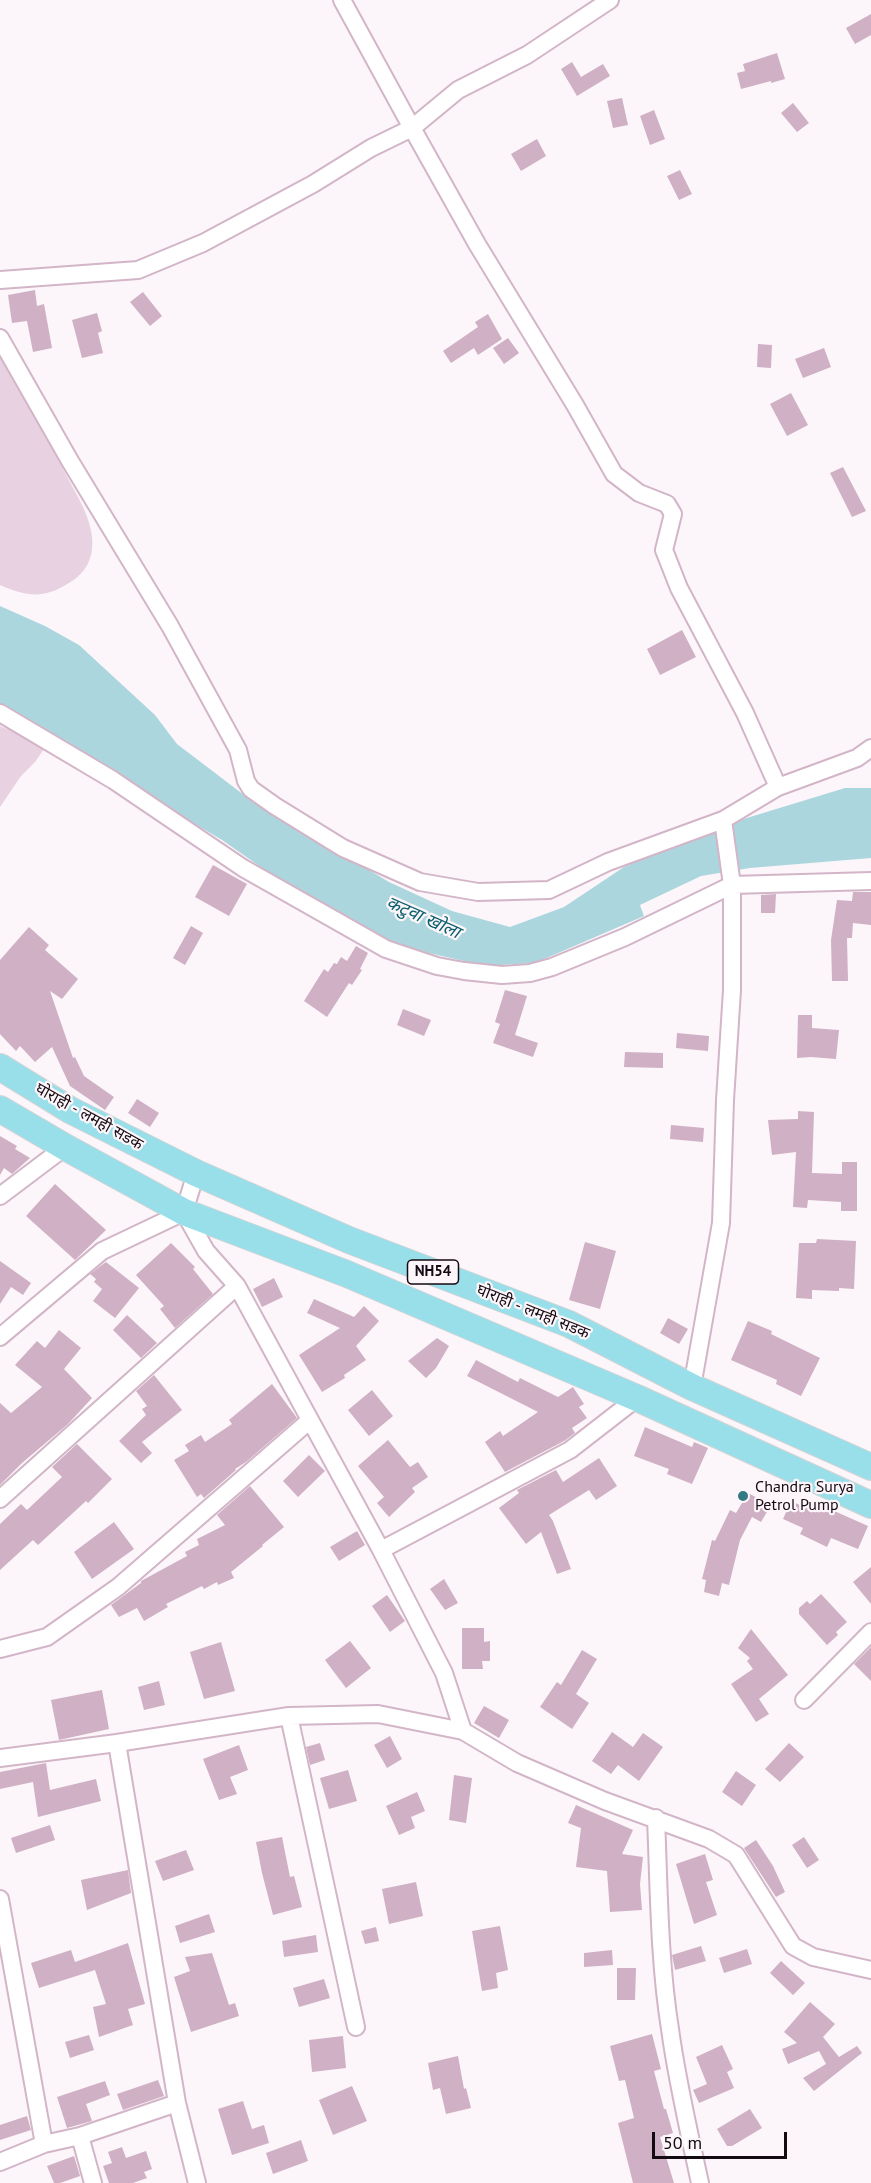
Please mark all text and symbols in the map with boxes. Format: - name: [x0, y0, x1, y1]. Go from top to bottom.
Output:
- water label: कटुवा खोला: [383, 892, 463, 944]
- street label: घोराही - लमही सडक: [32, 1079, 146, 1155]
- road number: NH54: [408, 1260, 458, 1284]
- street label: घोराही - लमही सडक: [474, 1281, 592, 1343]
- place label: Chandra Surya Petrol Pump: [755, 1477, 854, 1515]
- marker: Chandra Surya Petrol Pump: [736, 1489, 750, 1503]
- scale bar: [655, 2120, 790, 2158]
- text: 50 m: [663, 2131, 702, 2154]

